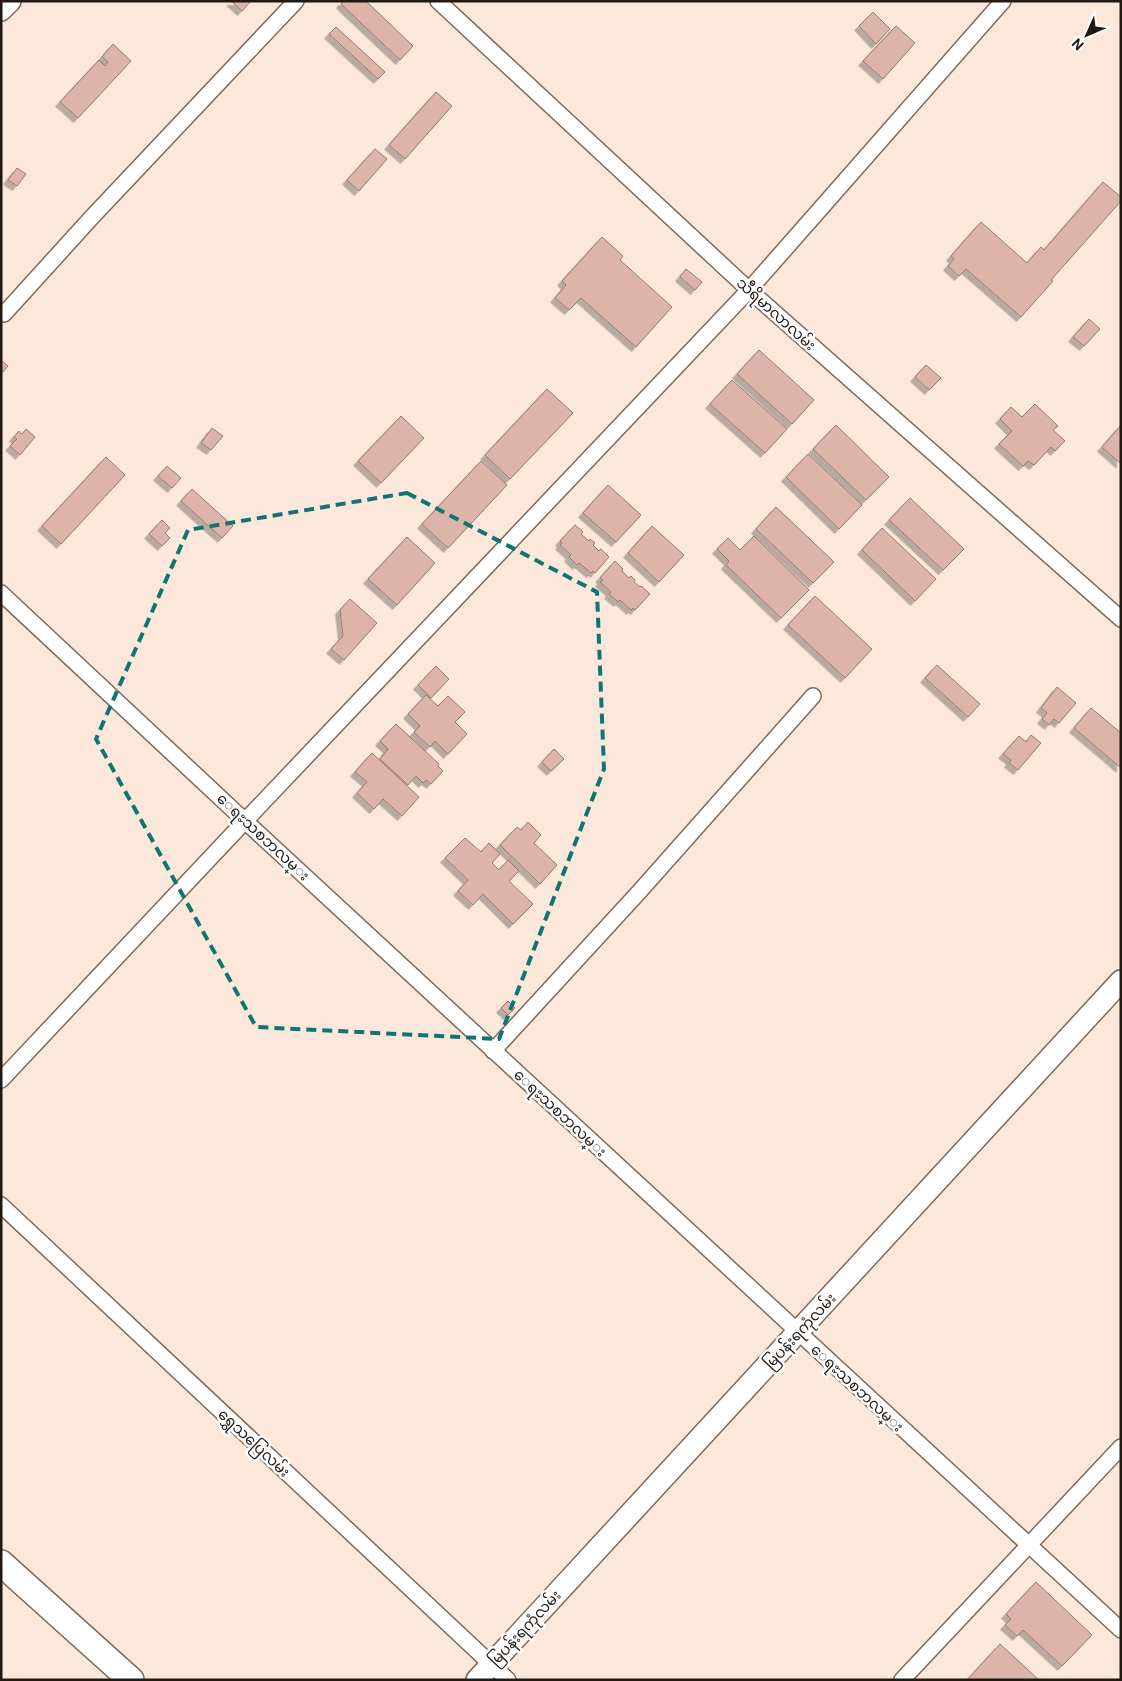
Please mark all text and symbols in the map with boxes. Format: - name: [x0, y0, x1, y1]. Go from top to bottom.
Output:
- north arrow: [1062, 10, 1112, 60]
- text: N: [1069, 35, 1087, 53]
- street label: သီရိမာလာလမ်း: [731, 273, 820, 356]
- street label: ေရႊသစၥာလမ္း: [211, 789, 313, 887]
- street label: ေရႊသစၥာလမ္း: [508, 1065, 610, 1163]
- street label: မြပန်းရကုံလမ်း: [760, 1289, 842, 1375]
- street label: ေရႊသစၥာလမ္း: [805, 1340, 907, 1438]
- street label: ရွှေသပြေလမ်း: [212, 1404, 294, 1483]
- street label: မြပန်းရကုံလမ်း: [485, 1586, 567, 1672]

